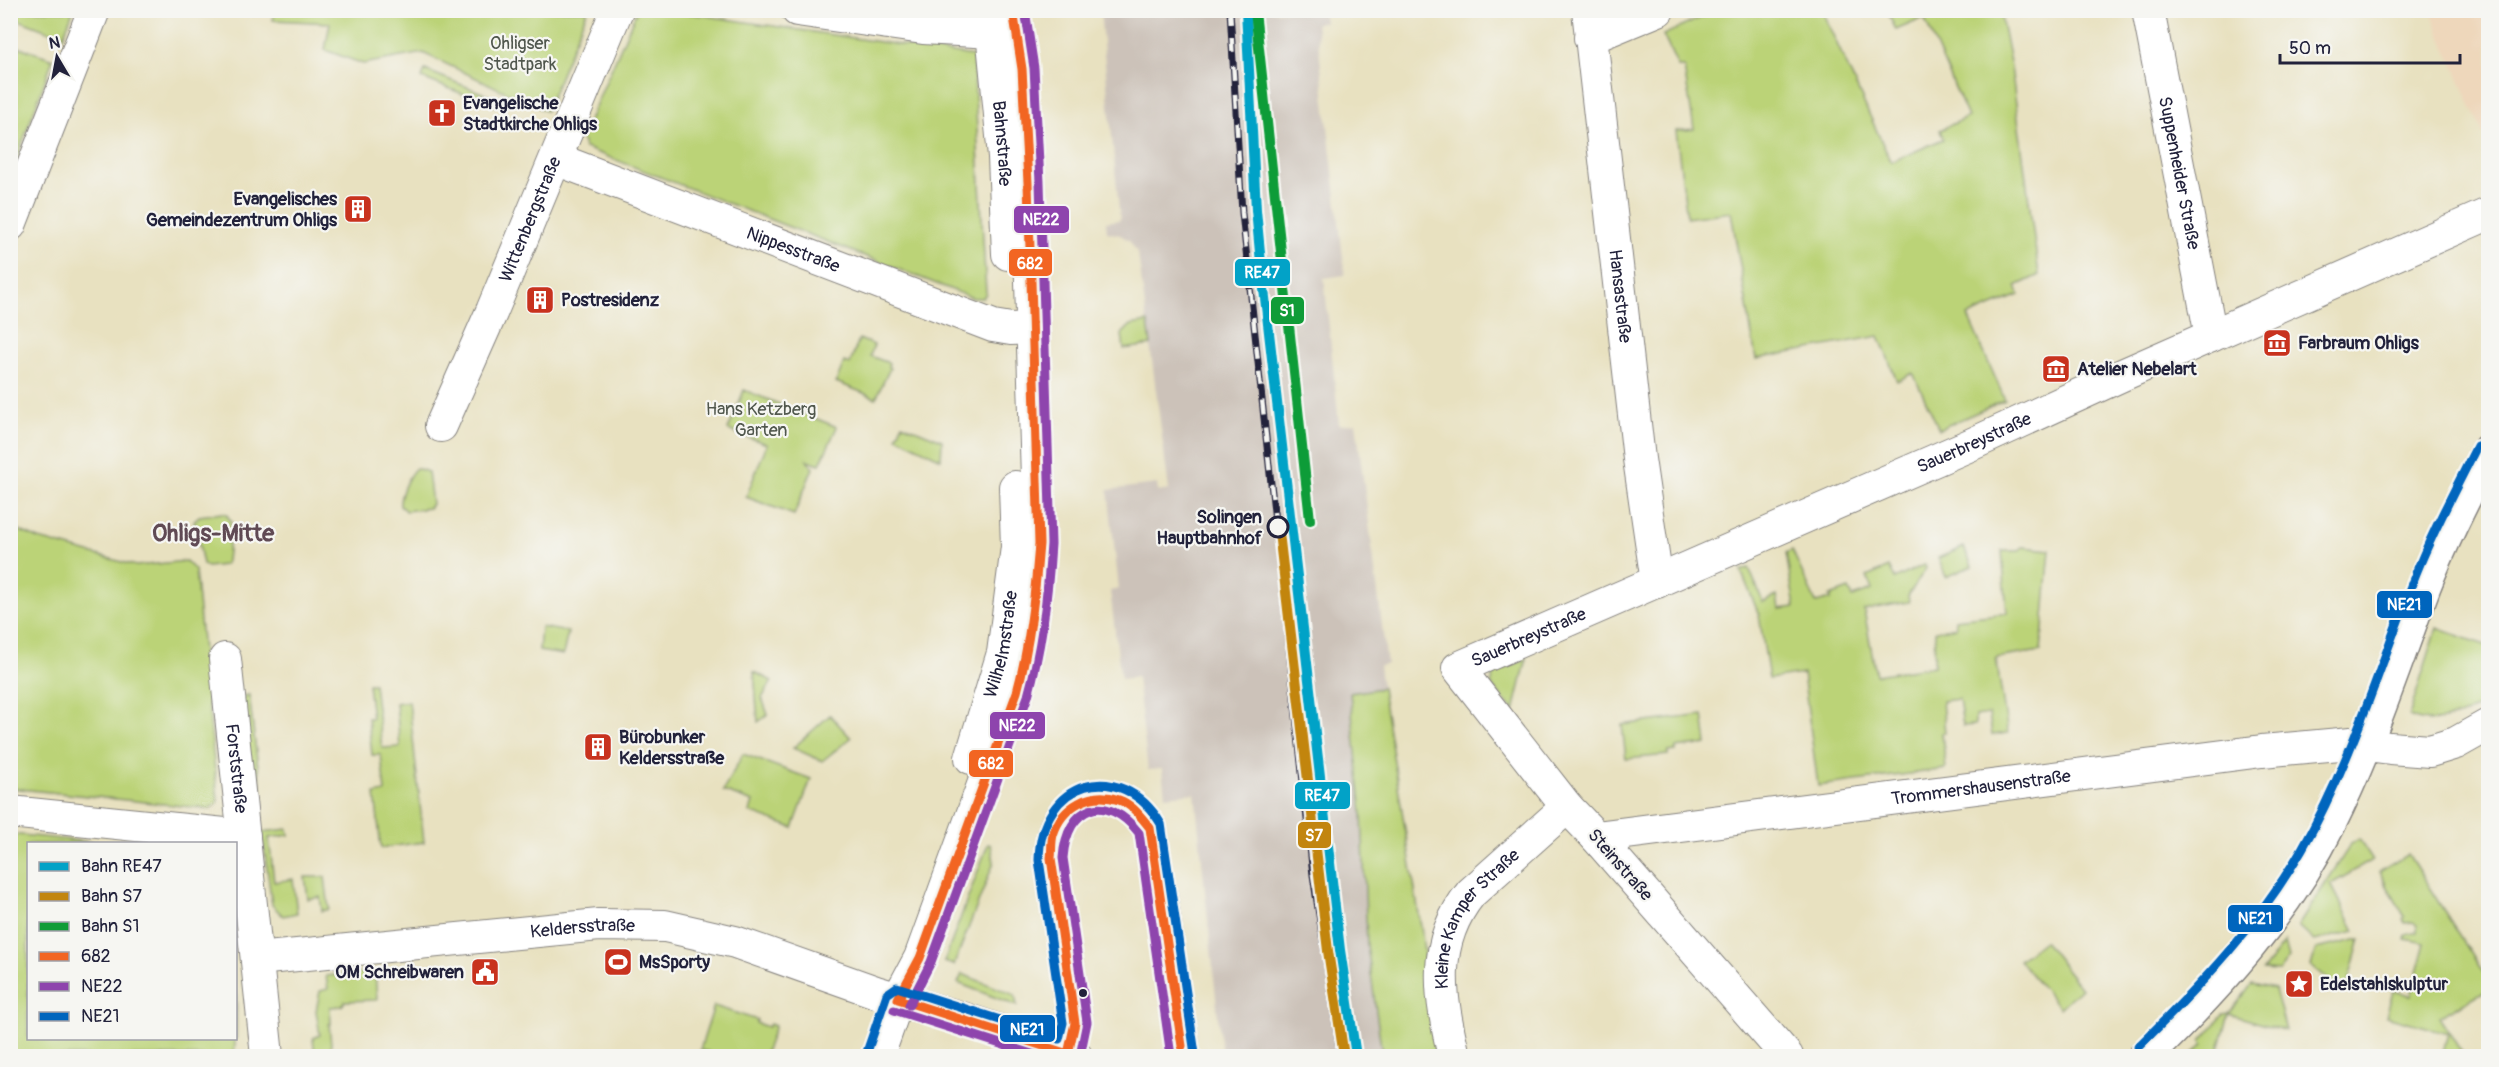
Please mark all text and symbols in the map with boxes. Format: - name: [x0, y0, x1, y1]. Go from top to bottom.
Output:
- north arrow: [27, 27, 87, 87]
- scale bar: [2280, 27, 2460, 65]
- text: N: [48, 32, 62, 54]
- park label: Ohligser Stadtpark: [484, 32, 557, 76]
- text: 50 m: [2289, 37, 2331, 60]
- place label: Evangelische Stadtkirche Ohligs: [463, 92, 598, 136]
- street label: Suppenheider Straße: [2153, 95, 2206, 252]
- church icon: Evangelische Stadtkirche Ohligs: [426, 97, 458, 129]
- street label: Bahnstraße: [987, 100, 1017, 187]
- street label: Wittenbergstraße: [494, 153, 566, 286]
- place label: Evangelisches Gemeindezentrum Ohligs: [146, 188, 338, 232]
- building icon: Evangelisches Gemeindezentrum Ohligs: [342, 193, 374, 225]
- line badge: NE22: [1013, 205, 1070, 234]
- text: NE22: [1022, 210, 1060, 230]
- street label: Nippesstraße: [743, 221, 843, 278]
- line badge: 682: [1008, 248, 1053, 277]
- street label: Hansastraße: [1604, 248, 1637, 344]
- text: 682: [1017, 254, 1043, 274]
- line badge: RE47: [1234, 258, 1291, 287]
- text: RE47: [1244, 263, 1280, 283]
- building icon: Postresidenz: [524, 284, 556, 316]
- place label: Postresidenz: [561, 289, 660, 312]
- line badge: S1: [1270, 296, 1305, 325]
- text: S1: [1279, 301, 1295, 321]
- museum icon: Farbraum Ohligs: [2261, 327, 2293, 359]
- place label: Farbraum Ohligs: [2298, 332, 2420, 355]
- museum icon: Atelier Nebelart: [2040, 353, 2072, 385]
- place label: Atelier Nebelart: [2077, 358, 2197, 381]
- park label: Hans Ketzberg Garten: [706, 398, 816, 442]
- street label: Sauerbreystraße: [1913, 407, 2035, 478]
- place label: Solingen Hauptbahnhof: [1157, 506, 1263, 550]
- marker: Solingen Hauptbahnhof: [1267, 516, 1289, 538]
- district label: Ohligs-Mitte: [152, 519, 275, 548]
- street label: Wilhelmstraße: [979, 589, 1023, 701]
- line badge: NE21: [2376, 590, 2433, 619]
- text: NE21: [2387, 595, 2421, 615]
- street label: Sauerbreystraße: [1468, 602, 1590, 672]
- line badge: NE22: [989, 711, 1046, 740]
- text: NE22: [998, 716, 1036, 736]
- street label: Forststraße: [220, 722, 253, 815]
- place label: Bürobunker Keldersstraße: [619, 726, 725, 770]
- building icon: Bürobunker Keldersstraße: [582, 731, 614, 763]
- line badge: 682: [968, 749, 1014, 778]
- text: 682: [978, 754, 1004, 774]
- street label: Trommershausenstraße: [1890, 764, 2072, 810]
- line badge: RE47: [1294, 781, 1351, 810]
- text: RE47: [1304, 786, 1340, 806]
- line badge: S7: [1297, 821, 1332, 849]
- street label: Steinstraße: [1582, 824, 1658, 906]
- text: S7: [1305, 826, 1323, 846]
- legend: [27, 842, 237, 1040]
- street label: Kleine Kamper Straße: [1430, 843, 1524, 990]
- text: Bahn RE47: [81, 855, 162, 878]
- text: Bahn S7: [81, 885, 143, 908]
- line badge: NE21: [2227, 904, 2284, 933]
- text: NE21: [2238, 909, 2272, 929]
- street label: Keldersstraße: [529, 913, 635, 943]
- text: Bahn S1: [81, 915, 140, 938]
- text: 682: [81, 945, 111, 968]
- sports icon: MsSporty: [602, 946, 634, 978]
- place label: MsSporty: [639, 951, 710, 974]
- public building icon: OM Schreibwaren: [469, 956, 501, 988]
- place label: OM Schreibwaren: [335, 961, 464, 984]
- place icon: Edelstahlskulptur: [2283, 968, 2315, 1000]
- place label: Edelstahlskulptur: [2320, 973, 2449, 996]
- text: NE22: [81, 975, 123, 998]
- unlabelled marker: [1077, 987, 1089, 999]
- text: NE21: [81, 1005, 120, 1028]
- line badge: NE21: [999, 1014, 1056, 1043]
- text: NE21: [1010, 1020, 1044, 1040]

